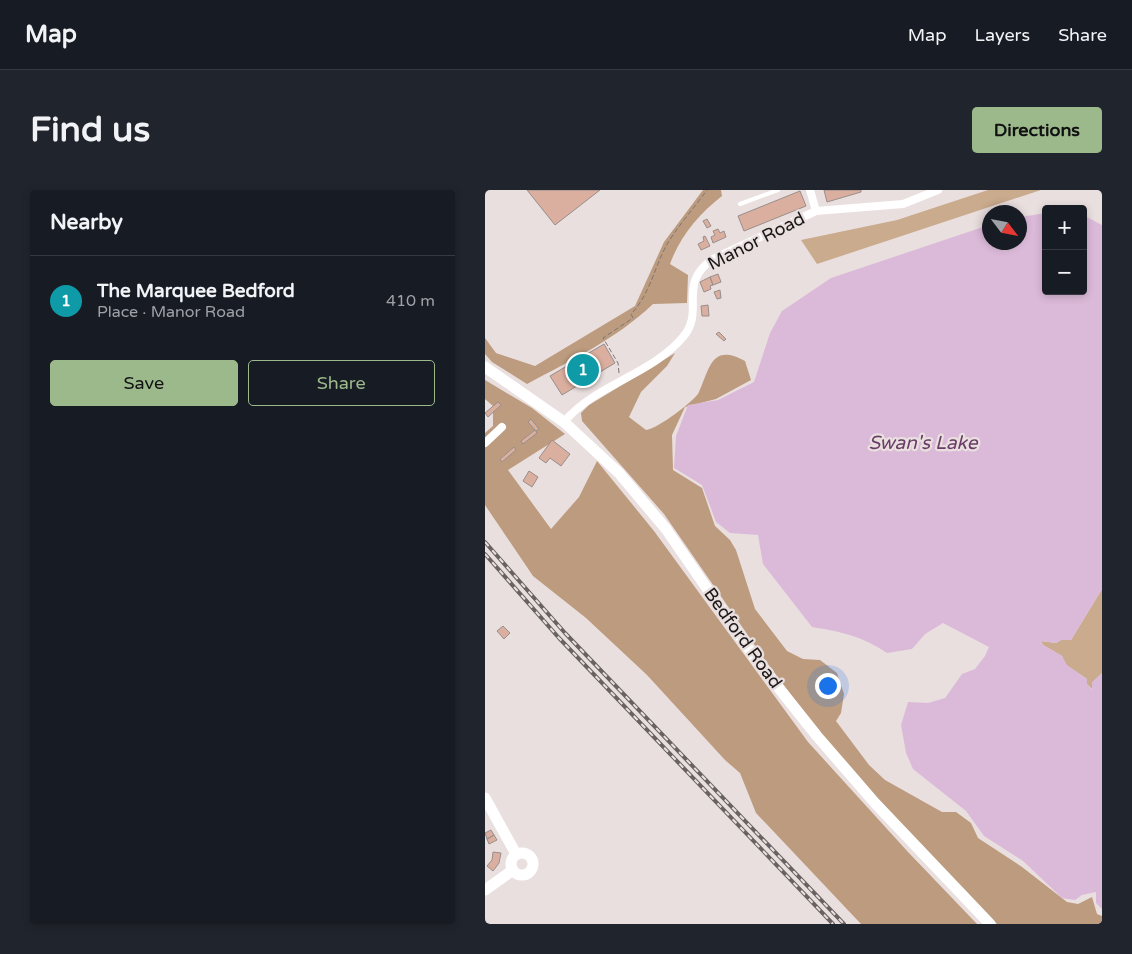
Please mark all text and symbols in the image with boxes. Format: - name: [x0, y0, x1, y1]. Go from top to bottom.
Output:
- text: Map: [25, 20, 77, 49]
- text: Map: [908, 24, 947, 46]
- text: Layers: [975, 24, 1030, 46]
- text: Share: [1058, 24, 1107, 46]
- button: Directions: [972, 107, 1102, 153]
- text: Find us: [30, 109, 150, 151]
- north arrow: [982, 205, 1027, 250]
- map controls: [1042, 205, 1087, 295]
- button: +: [1042, 205, 1087, 250]
- street label: Manor Road: [704, 207, 808, 275]
- text: Nearby: [50, 210, 123, 235]
- button: −: [1042, 250, 1087, 295]
- text: The Marquee Bedford: [97, 280, 295, 302]
- text: 1: [61, 291, 71, 311]
- text: 410 m: [386, 291, 435, 311]
- text: Place · Manor Road: [97, 302, 245, 322]
- pin: 1: [567, 351, 599, 389]
- button: Save: [50, 360, 238, 406]
- button: Share: [248, 360, 435, 406]
- water label: Swan's Lake: [868, 432, 979, 454]
- street label: Bedford Road: [699, 583, 787, 693]
- your location: [815, 673, 841, 699]

